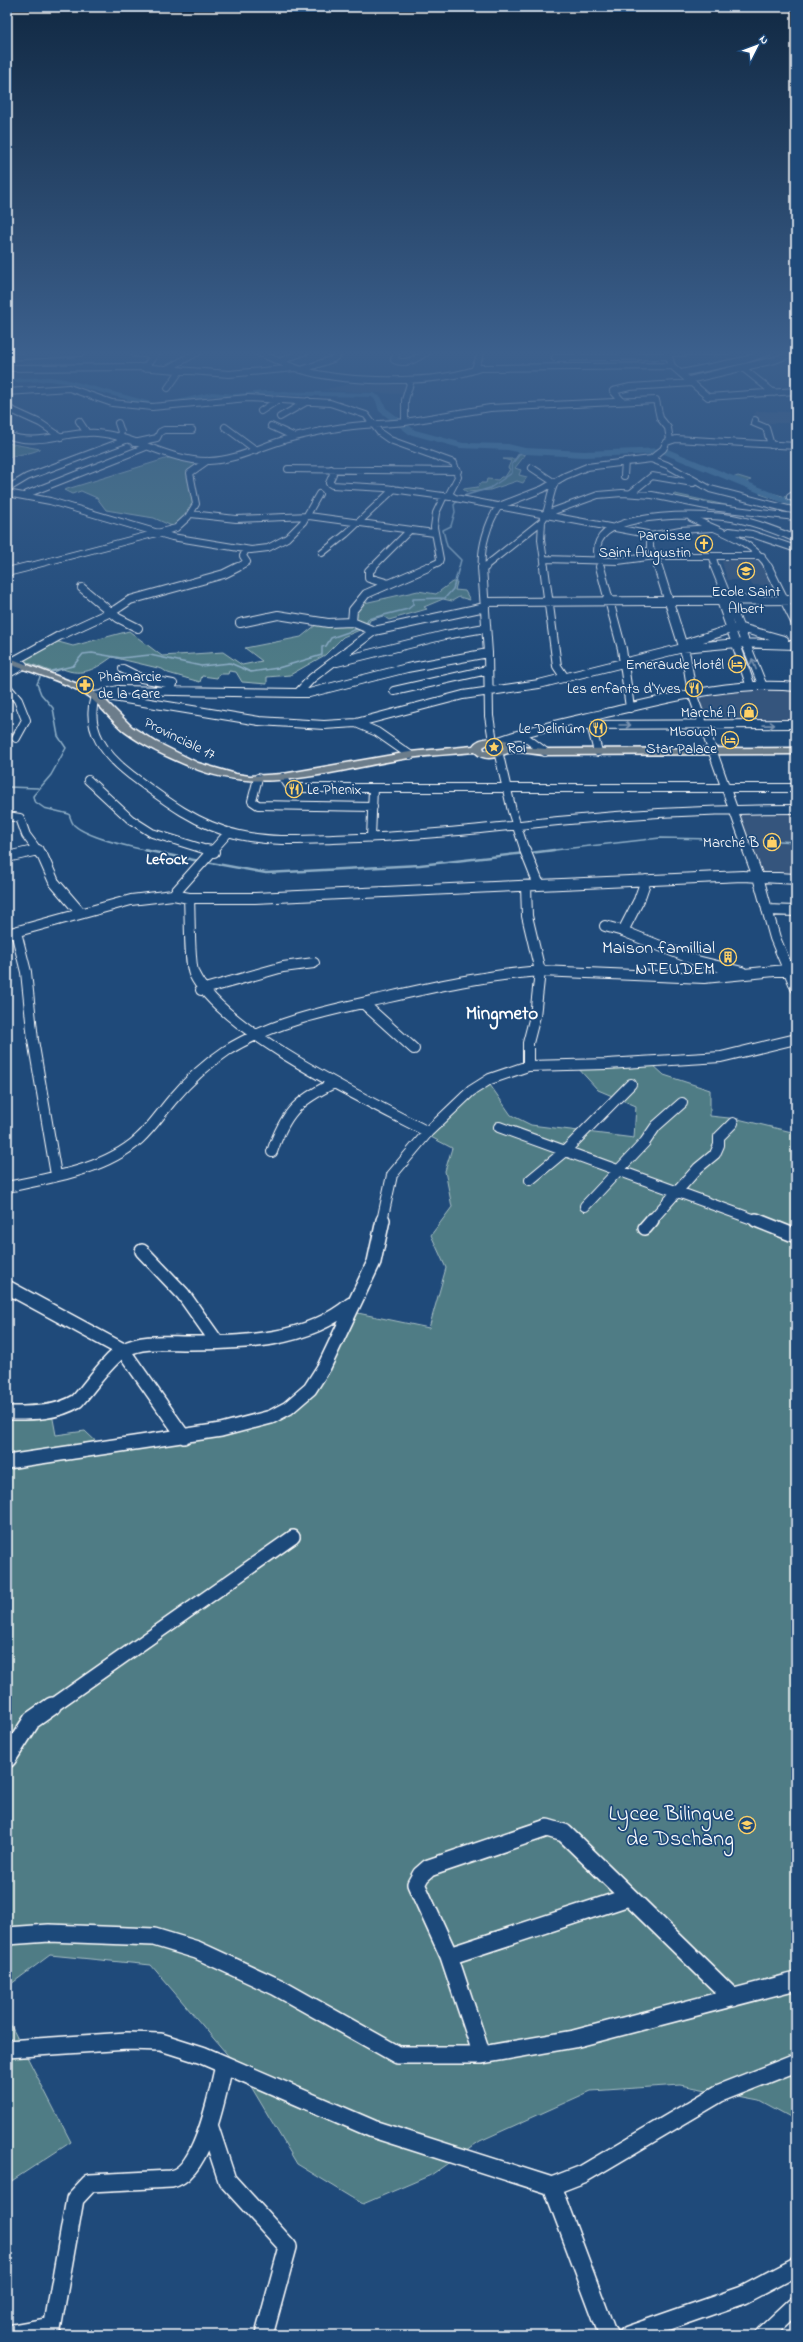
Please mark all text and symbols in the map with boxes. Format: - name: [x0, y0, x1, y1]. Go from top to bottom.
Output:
- north arrow: [737, 26, 777, 66]
- text: N: [755, 32, 772, 48]
- place label: Paroisse Saint Augustin: [599, 525, 691, 565]
- church icon: Paroisse Saint Augustin: [694, 534, 714, 554]
- school or university icon: Ecole Saint Albert: [736, 561, 756, 581]
- place label: Ecole Saint Albert: [712, 581, 780, 620]
- place label: Emeraude Hotêl: [626, 654, 724, 676]
- hotel icon: Emeraude Hotêl: [727, 654, 747, 674]
- one-way arrow: [749, 658, 757, 670]
- place label: Phamarcie de la Gare: [98, 666, 162, 705]
- pharmacy icon: Phamarcie de la Gare: [75, 675, 95, 695]
- place label: Les enfants d'Yves: [567, 678, 681, 700]
- restaurant icon: Les enfants d'Yves: [684, 678, 704, 698]
- place label: Marché A: [681, 702, 736, 724]
- shop icon: Marché A: [739, 702, 759, 722]
- street label: Provinciale 17: [140, 712, 219, 766]
- place label: Le Delirium: [519, 718, 585, 740]
- restaurant icon: Le Delirium: [588, 718, 608, 738]
- one-way arrow: [618, 721, 631, 729]
- place label: Mbouoh Star Palace: [646, 721, 717, 760]
- one-way arrow: [762, 721, 775, 729]
- hotel icon: Mbouoh Star Palace: [720, 730, 740, 750]
- place icon: Roi: [484, 737, 504, 757]
- place label: Roi: [507, 737, 526, 759]
- restaurant icon: Le Phenix: [284, 779, 304, 799]
- place label: Le Phenix: [307, 779, 362, 801]
- place label: Marché B: [703, 832, 759, 854]
- shop icon: Marché B: [762, 832, 782, 852]
- district label: Lefock: [146, 848, 189, 872]
- place label: Maison famillial NTEUDEM: [602, 936, 715, 983]
- building icon: Maison famillial NTEUDEM: [718, 947, 738, 967]
- district label: Mingmeto: [466, 1001, 538, 1030]
- place label: Lycee Bilingue de Dschang: [608, 1799, 734, 1857]
- school or university icon: Lycee Bilingue de Dschang: [737, 1815, 757, 1835]

